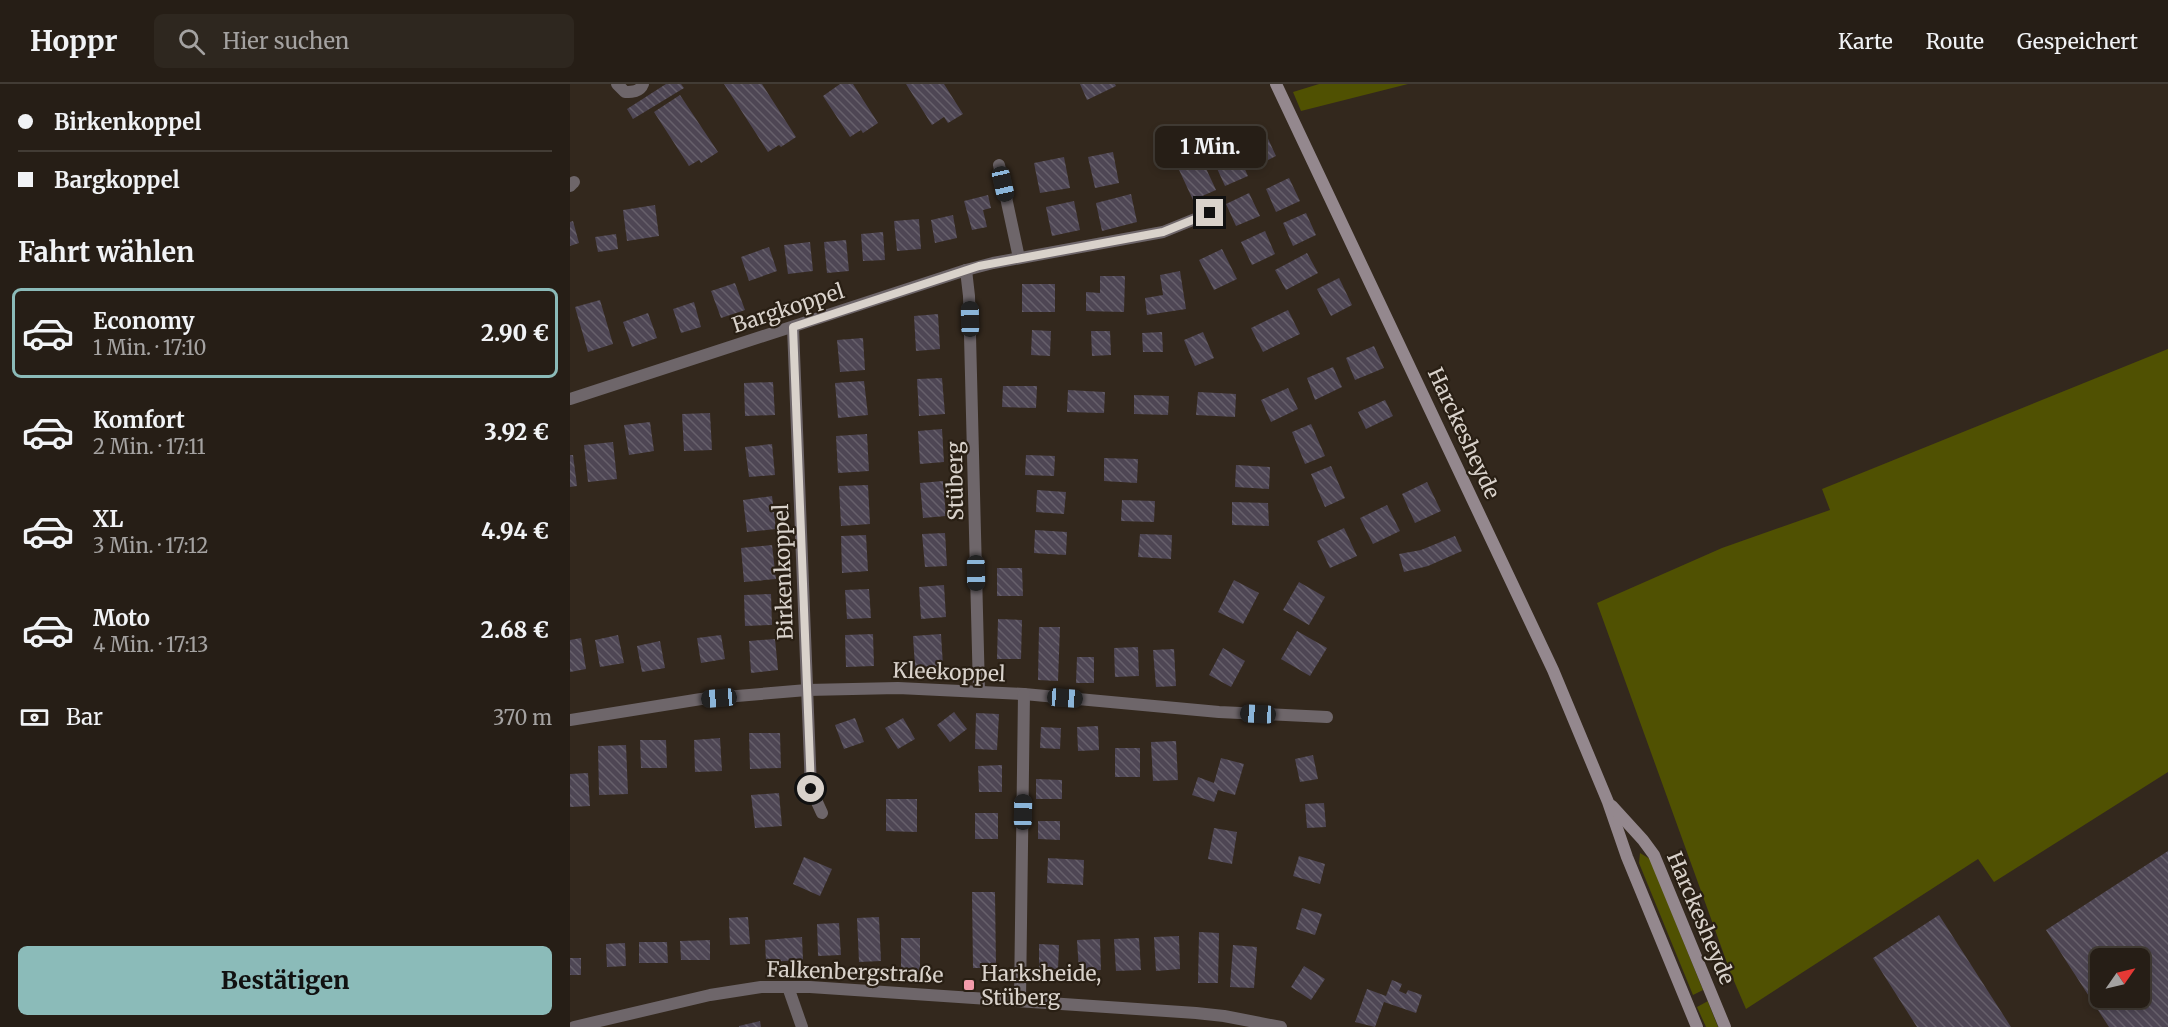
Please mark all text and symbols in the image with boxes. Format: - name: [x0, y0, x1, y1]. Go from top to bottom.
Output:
- search box: [154, 14, 574, 68]
- text: Hoppr: [30, 23, 118, 59]
- icon: search: [175, 25, 208, 58]
- text: Hier suchen: [223, 27, 349, 55]
- text: Karte: [1838, 28, 1893, 55]
- text: Route: [1926, 28, 1984, 55]
- text: Gespeichert: [2017, 28, 2138, 55]
- text: Birkenkoppel: [54, 108, 201, 136]
- callout: 1 Min.: [1154, 126, 1266, 168]
- text: 1 Min.: [1180, 134, 1241, 159]
- car: [990, 164, 1016, 204]
- text: Bargkoppel: [54, 166, 180, 194]
- route end: [1196, 199, 1223, 226]
- text: Fahrt wählen: [18, 235, 194, 269]
- street label: Bargkoppel: [728, 277, 848, 339]
- car: [961, 301, 979, 337]
- icon: car: [21, 306, 75, 360]
- text: Economy: [93, 307, 194, 335]
- text: 2.90 €: [481, 319, 549, 347]
- text: 1 Min. · 17:10: [93, 335, 206, 360]
- street label: Harckesheyde: [1422, 363, 1506, 503]
- icon: car: [21, 405, 75, 459]
- text: Komfort: [93, 406, 185, 434]
- text: 3.92 €: [484, 418, 549, 446]
- text: 2 Min. · 17:11: [93, 434, 206, 459]
- street label: Stüberg: [941, 441, 969, 521]
- street label: Birkenkoppel: [767, 503, 799, 641]
- icon: car: [21, 504, 75, 558]
- text: XL: [93, 505, 123, 533]
- text: 4.94 €: [481, 517, 549, 545]
- text: 3 Min. · 17:12: [93, 533, 208, 558]
- car: [967, 555, 985, 591]
- icon: car: [21, 603, 75, 657]
- text: Moto: [93, 604, 150, 632]
- text: 2.68 €: [481, 616, 549, 644]
- text: 4 Min. · 17:13: [93, 632, 209, 657]
- street label: Kleekoppel: [892, 657, 1006, 687]
- car: [700, 687, 738, 709]
- car: [1046, 688, 1084, 708]
- icon: cash: [18, 701, 51, 734]
- text: Bar: [66, 703, 103, 731]
- car: [1240, 704, 1276, 724]
- text: 370 m: [493, 705, 552, 730]
- route start: [797, 775, 824, 802]
- car: [1014, 794, 1032, 830]
- street label: Harckesheyde: [1661, 847, 1741, 989]
- button: Bestätigen: [18, 946, 552, 1015]
- north arrow: [2090, 948, 2150, 1008]
- map controls: [2090, 948, 2150, 1008]
- street label: Falkenbergstraße: [766, 955, 944, 989]
- place label: Harksheide, Stüberg: [981, 960, 1101, 1011]
- marker: Harksheide, Stüberg: [962, 978, 976, 992]

